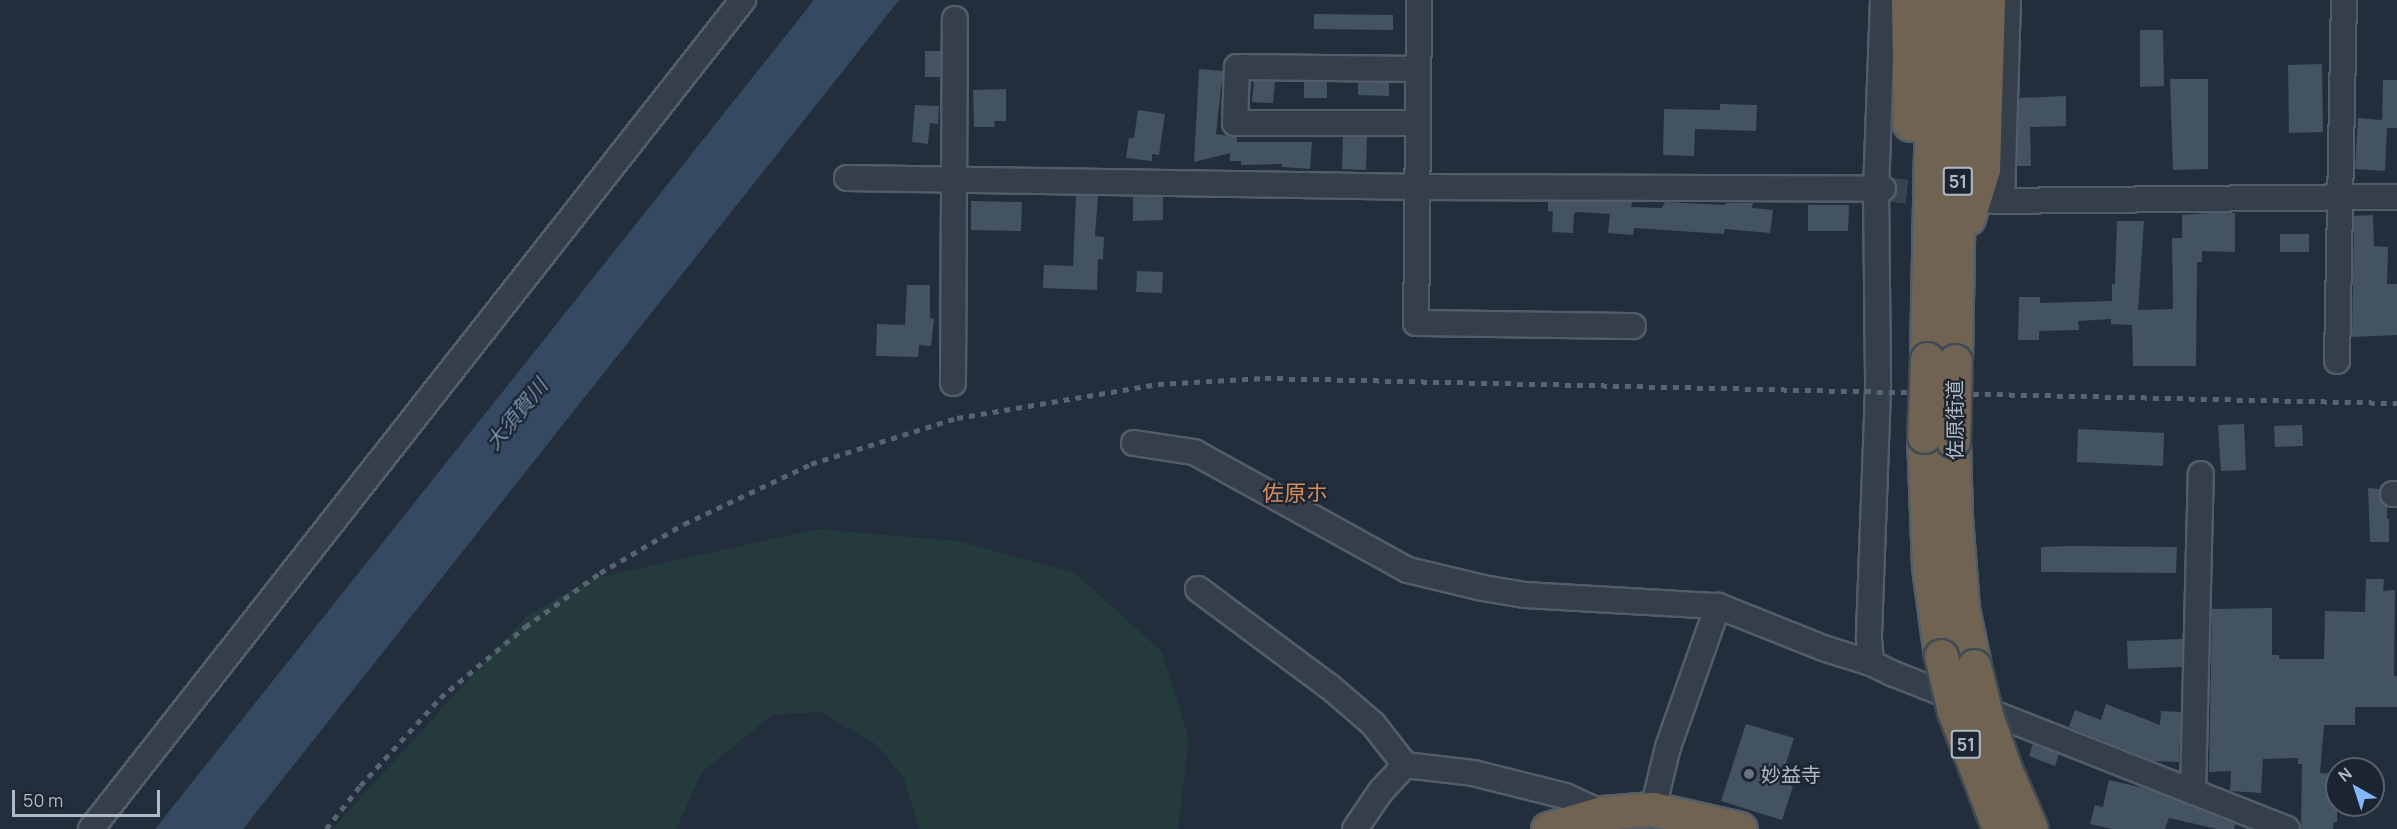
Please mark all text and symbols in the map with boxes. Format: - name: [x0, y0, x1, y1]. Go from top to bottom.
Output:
- road number: 51: [1942, 166, 1974, 196]
- water label: 大須賀川: [480, 373, 552, 455]
- street label: 佐原街道: [1942, 380, 1966, 460]
- district label: 佐原ホ: [1262, 481, 1328, 507]
- road number: 51: [1950, 729, 1982, 759]
- north arrow: [2325, 757, 2385, 817]
- place label: 妙益寺: [1761, 762, 1821, 786]
- text: N: [2334, 762, 2356, 787]
- marker: 妙益寺: [1742, 767, 1756, 781]
- scale bar: [15, 778, 164, 816]
- text: 50 m: [23, 788, 63, 812]

